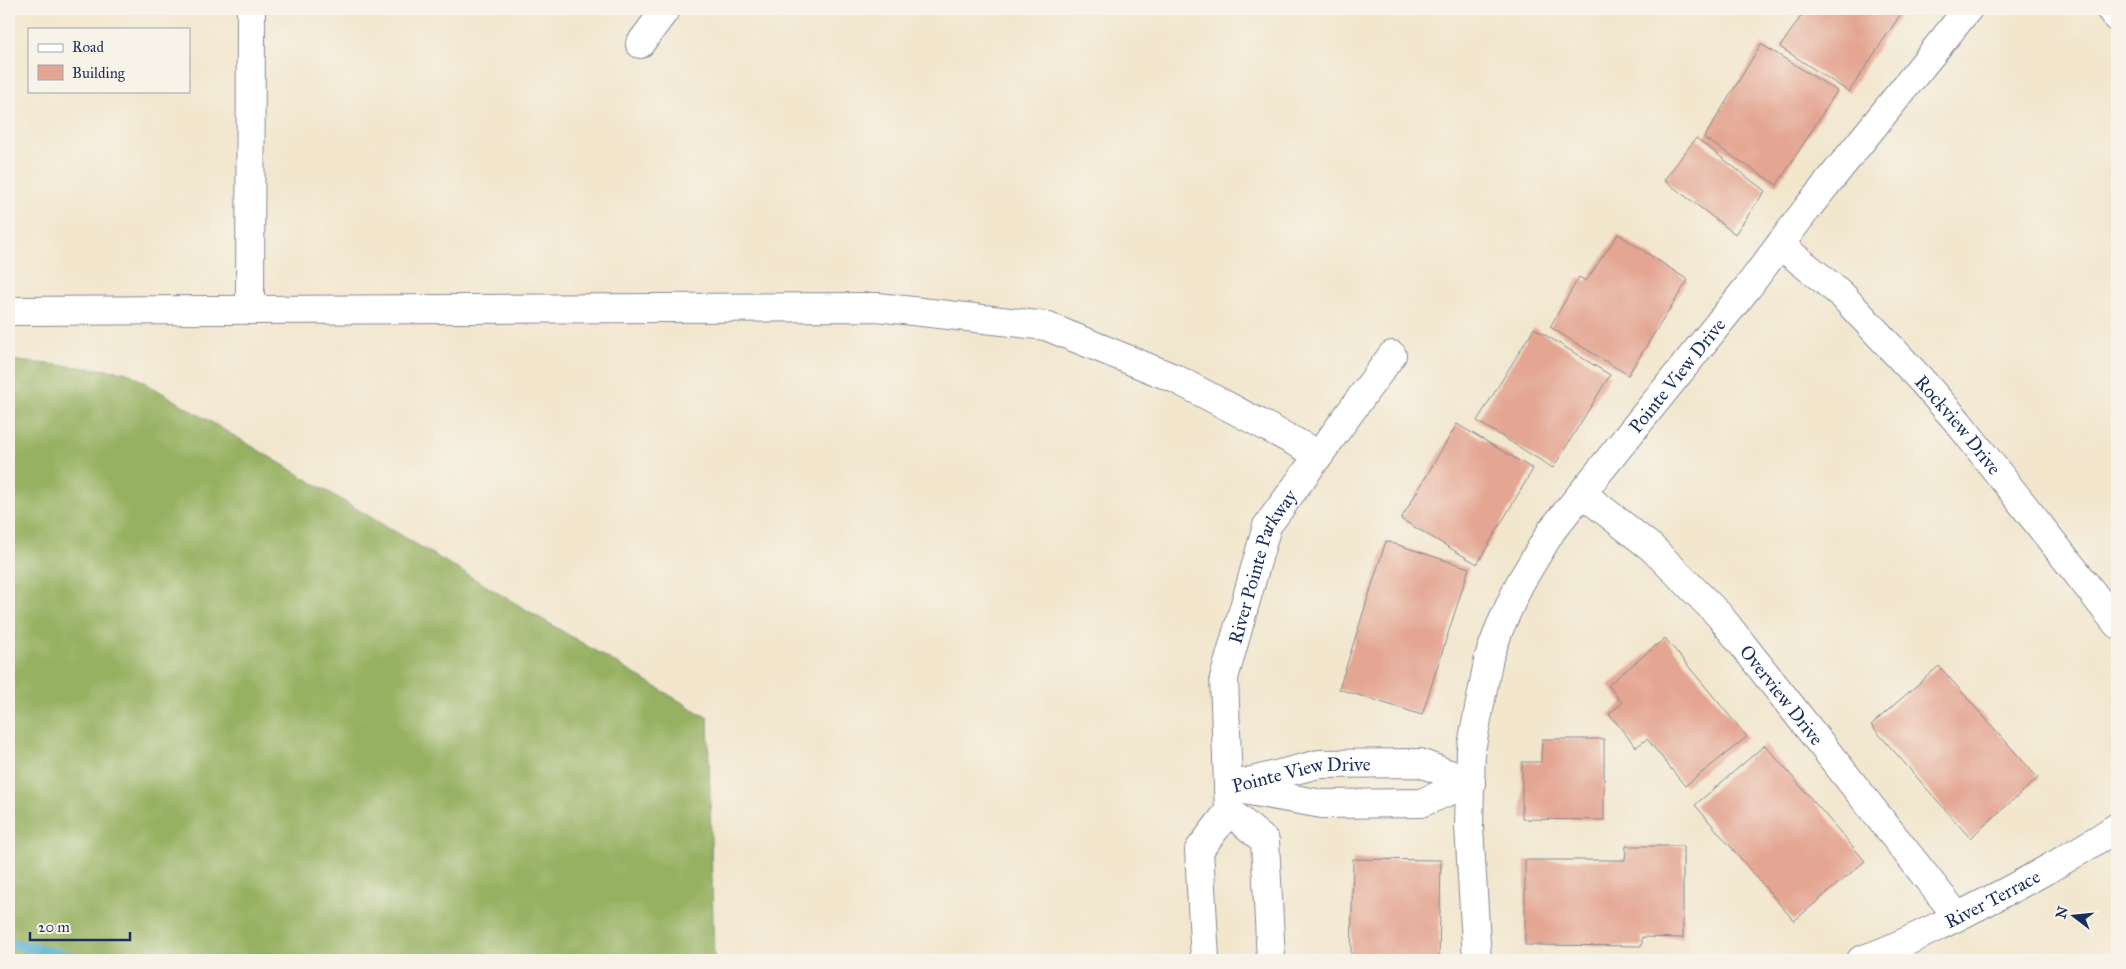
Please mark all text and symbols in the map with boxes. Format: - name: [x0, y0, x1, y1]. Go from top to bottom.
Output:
- legend: [28, 28, 190, 92]
- text: Road: [72, 38, 104, 56]
- text: Building: [72, 64, 126, 82]
- street label: Pointe View Drive: [1624, 313, 1731, 438]
- street label: Rockview Drive: [1910, 370, 2006, 479]
- street label: River Pointe Parkway: [1223, 484, 1303, 646]
- street label: Overview Drive: [1735, 640, 1828, 750]
- street label: Pointe View Drive: [1230, 752, 1371, 798]
- street label: River Terrace: [1941, 865, 2044, 933]
- north arrow: [2048, 892, 2098, 942]
- text: N: [2052, 904, 2072, 921]
- scale bar: [30, 909, 130, 941]
- text: 20 m: [38, 918, 70, 936]

